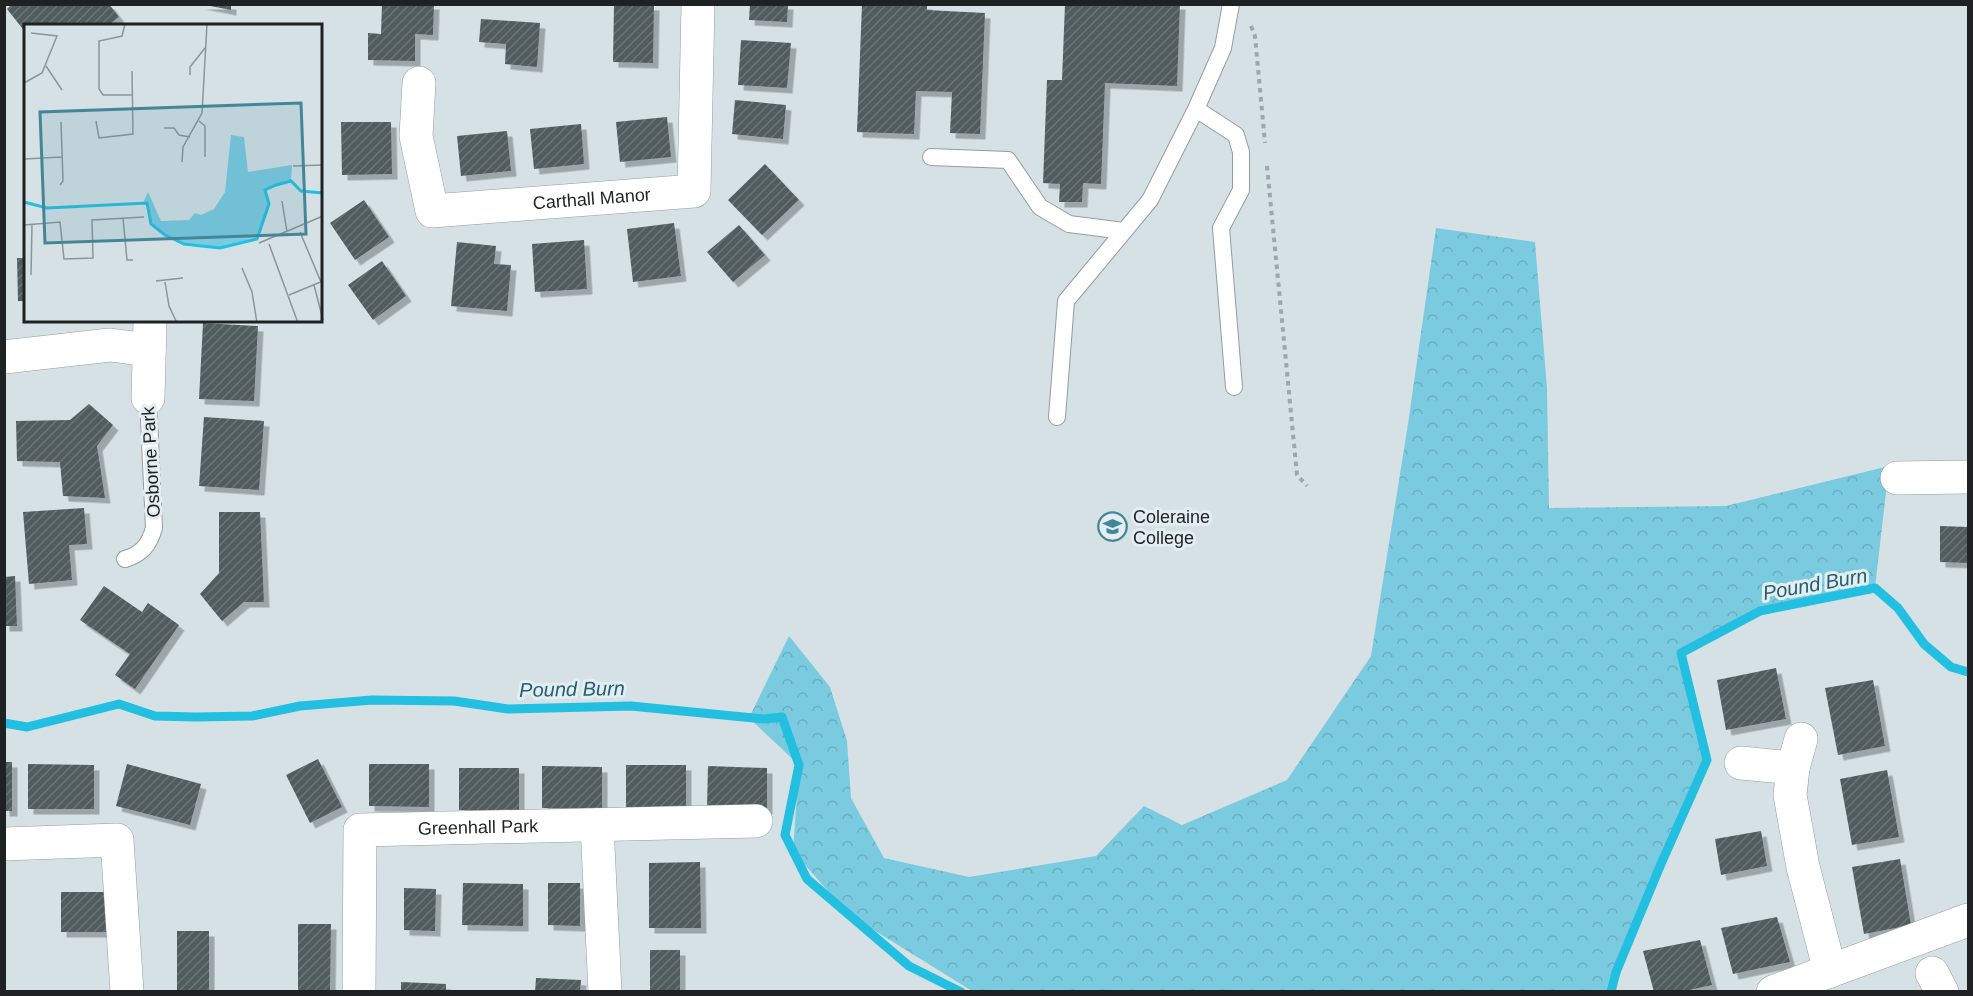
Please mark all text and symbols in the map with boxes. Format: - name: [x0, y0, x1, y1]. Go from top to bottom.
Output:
- inset map: [24, 24, 322, 322]
- street label: Carthall Manor: [532, 184, 651, 213]
- street label: Osborne Park: [138, 405, 164, 518]
- place label: Coleraine College: [1133, 507, 1210, 548]
- school or university icon: Coleraine College: [1096, 511, 1128, 543]
- water label: Pound Burn: [1761, 564, 1869, 604]
- water label: Pound Burn: [519, 677, 625, 701]
- street label: Greenhall Park: [418, 816, 539, 839]

